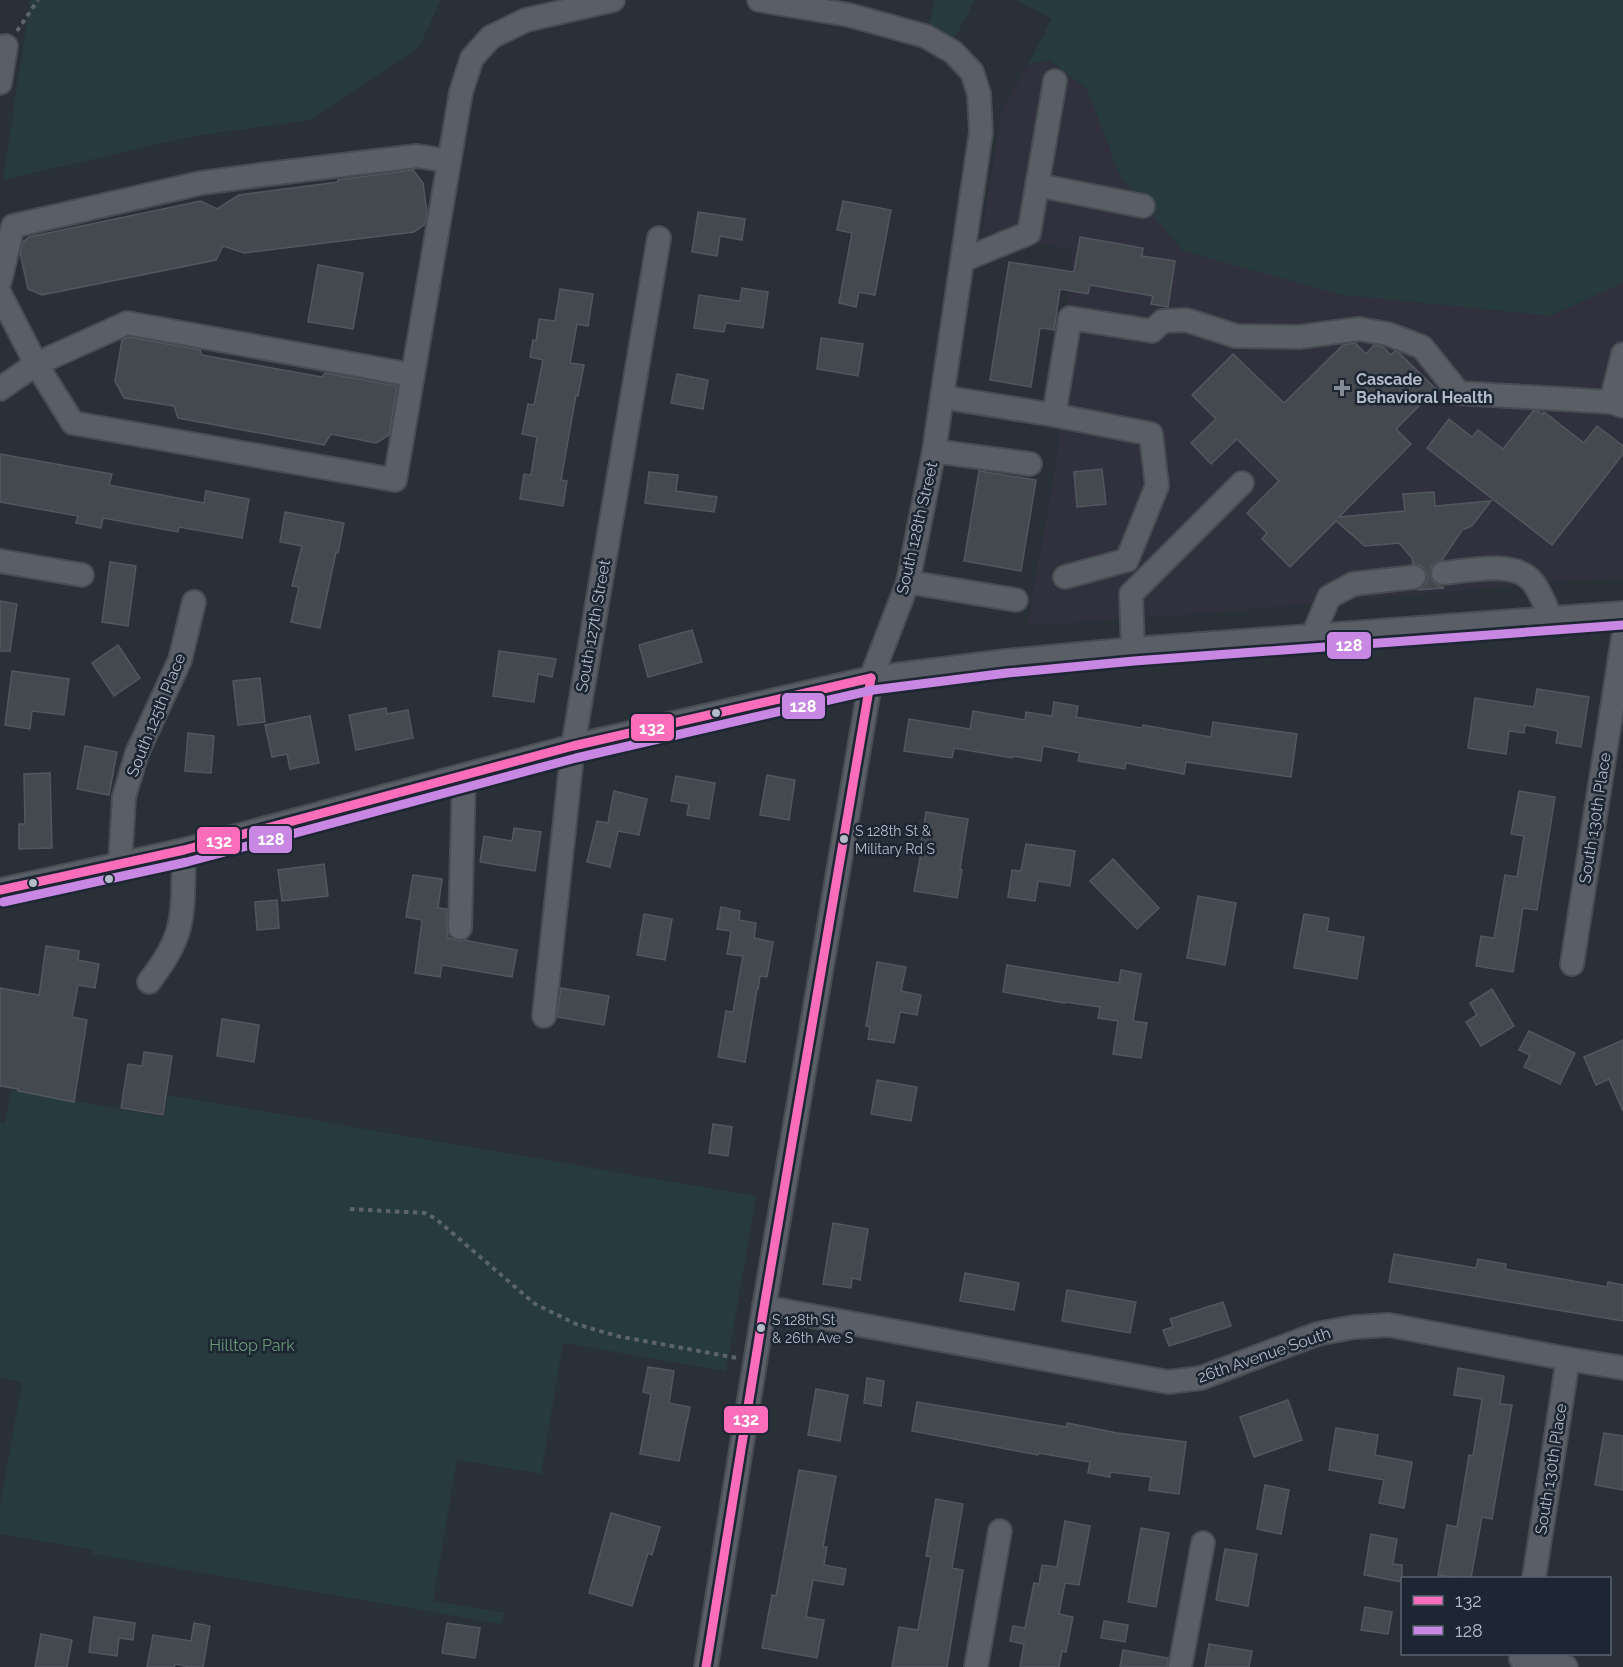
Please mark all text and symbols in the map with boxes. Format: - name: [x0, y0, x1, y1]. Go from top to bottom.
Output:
- place label: Cascade Behavioral Health: [1356, 370, 1493, 407]
- marker: Cascade Behavioral Health: [1333, 379, 1351, 397]
- street label: South 128th Street: [893, 459, 942, 596]
- street label: South 127th Street: [572, 558, 614, 694]
- line badge: 128: [1326, 631, 1372, 660]
- text: 128: [1336, 636, 1362, 655]
- street label: South 125th Place: [123, 651, 189, 779]
- line badge: 128: [781, 692, 826, 720]
- text: 128: [790, 697, 816, 716]
- unlabelled marker: [710, 707, 722, 719]
- line badge: 132: [630, 713, 675, 742]
- text: 132: [639, 719, 665, 738]
- street label: South 130th Place: [1575, 751, 1615, 885]
- place label: S 128th St & Military Rd S: [855, 823, 935, 857]
- line badge: 128: [248, 825, 293, 854]
- line badge: 132: [196, 826, 241, 855]
- text: 128: [258, 830, 284, 849]
- text: 132: [206, 832, 232, 851]
- marker: S 128th St & Military Rd S: [838, 833, 850, 845]
- unlabelled marker: [103, 873, 115, 885]
- unlabelled marker: [27, 877, 39, 889]
- place label: S 128th St & 26th Ave S: [772, 1312, 854, 1346]
- marker: S 128th St & 26th Ave S: [755, 1322, 767, 1334]
- street label: 26th Avenue South: [1195, 1323, 1333, 1387]
- park label: Hilltop Park: [209, 1336, 295, 1355]
- street label: South 130th Place: [1531, 1402, 1571, 1536]
- line badge: 132: [723, 1405, 769, 1434]
- text: 132: [733, 1410, 759, 1429]
- legend: [1401, 1577, 1611, 1655]
- text: 132: [1455, 1590, 1482, 1611]
- text: 128: [1455, 1620, 1483, 1641]

